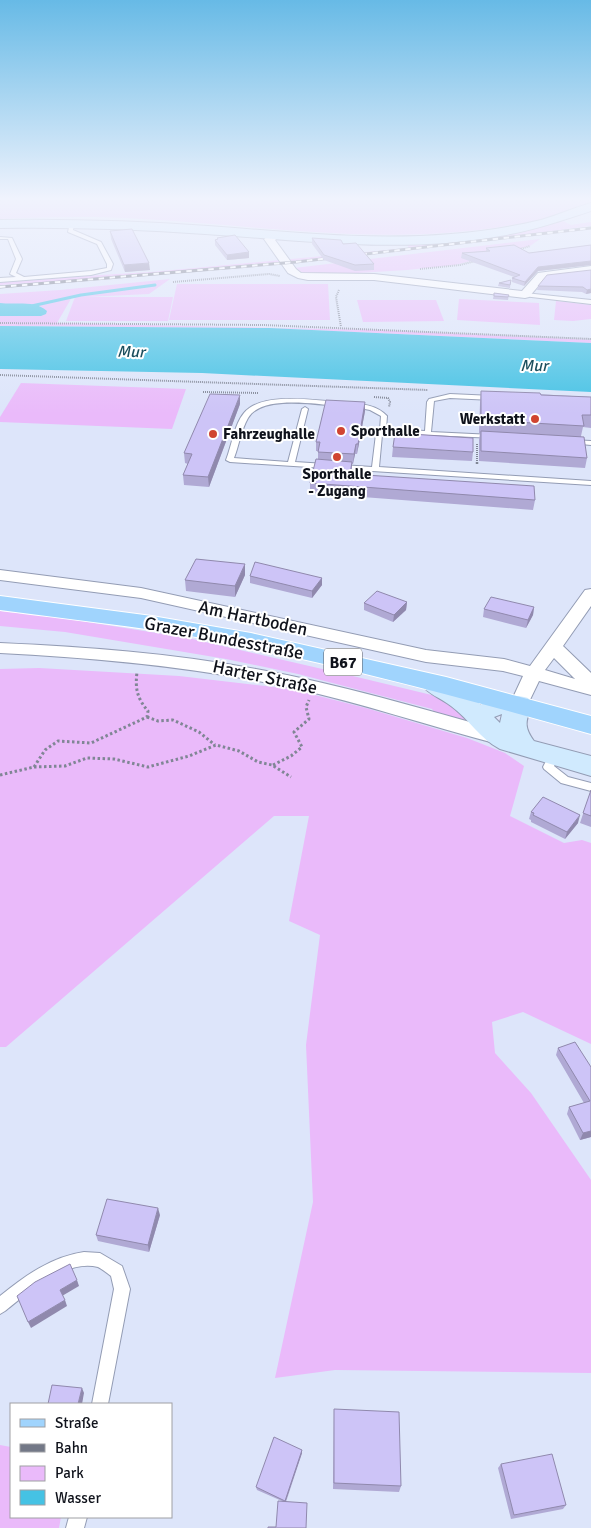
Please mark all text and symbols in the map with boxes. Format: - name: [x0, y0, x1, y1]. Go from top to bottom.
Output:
- water label: Mur: [117, 342, 147, 362]
- water label: Mur: [520, 356, 550, 376]
- place label: Werkstatt: [460, 410, 525, 428]
- marker: Werkstatt: [529, 413, 541, 425]
- place label: Sporthalle: [351, 422, 420, 440]
- place label: Fahrzeughalle: [223, 425, 315, 443]
- marker: Sporthalle: [335, 425, 347, 437]
- marker: Fahrzeughalle: [207, 428, 219, 440]
- marker: Sporthalle - Zugang: [331, 451, 343, 463]
- place label: Sporthalle - Zugang: [303, 465, 371, 500]
- street label: Am Hartboden: [196, 596, 310, 640]
- street label: Grazer Bundesstraße: [143, 612, 305, 664]
- road number: B67: [324, 649, 362, 676]
- street label: Harter Straße: [211, 655, 319, 699]
- legend: [10, 1403, 172, 1518]
- text: Straße: [55, 1414, 99, 1432]
- text: Bahn: [55, 1439, 88, 1457]
- text: Park: [55, 1464, 84, 1482]
- text: Wasser: [55, 1489, 101, 1507]

